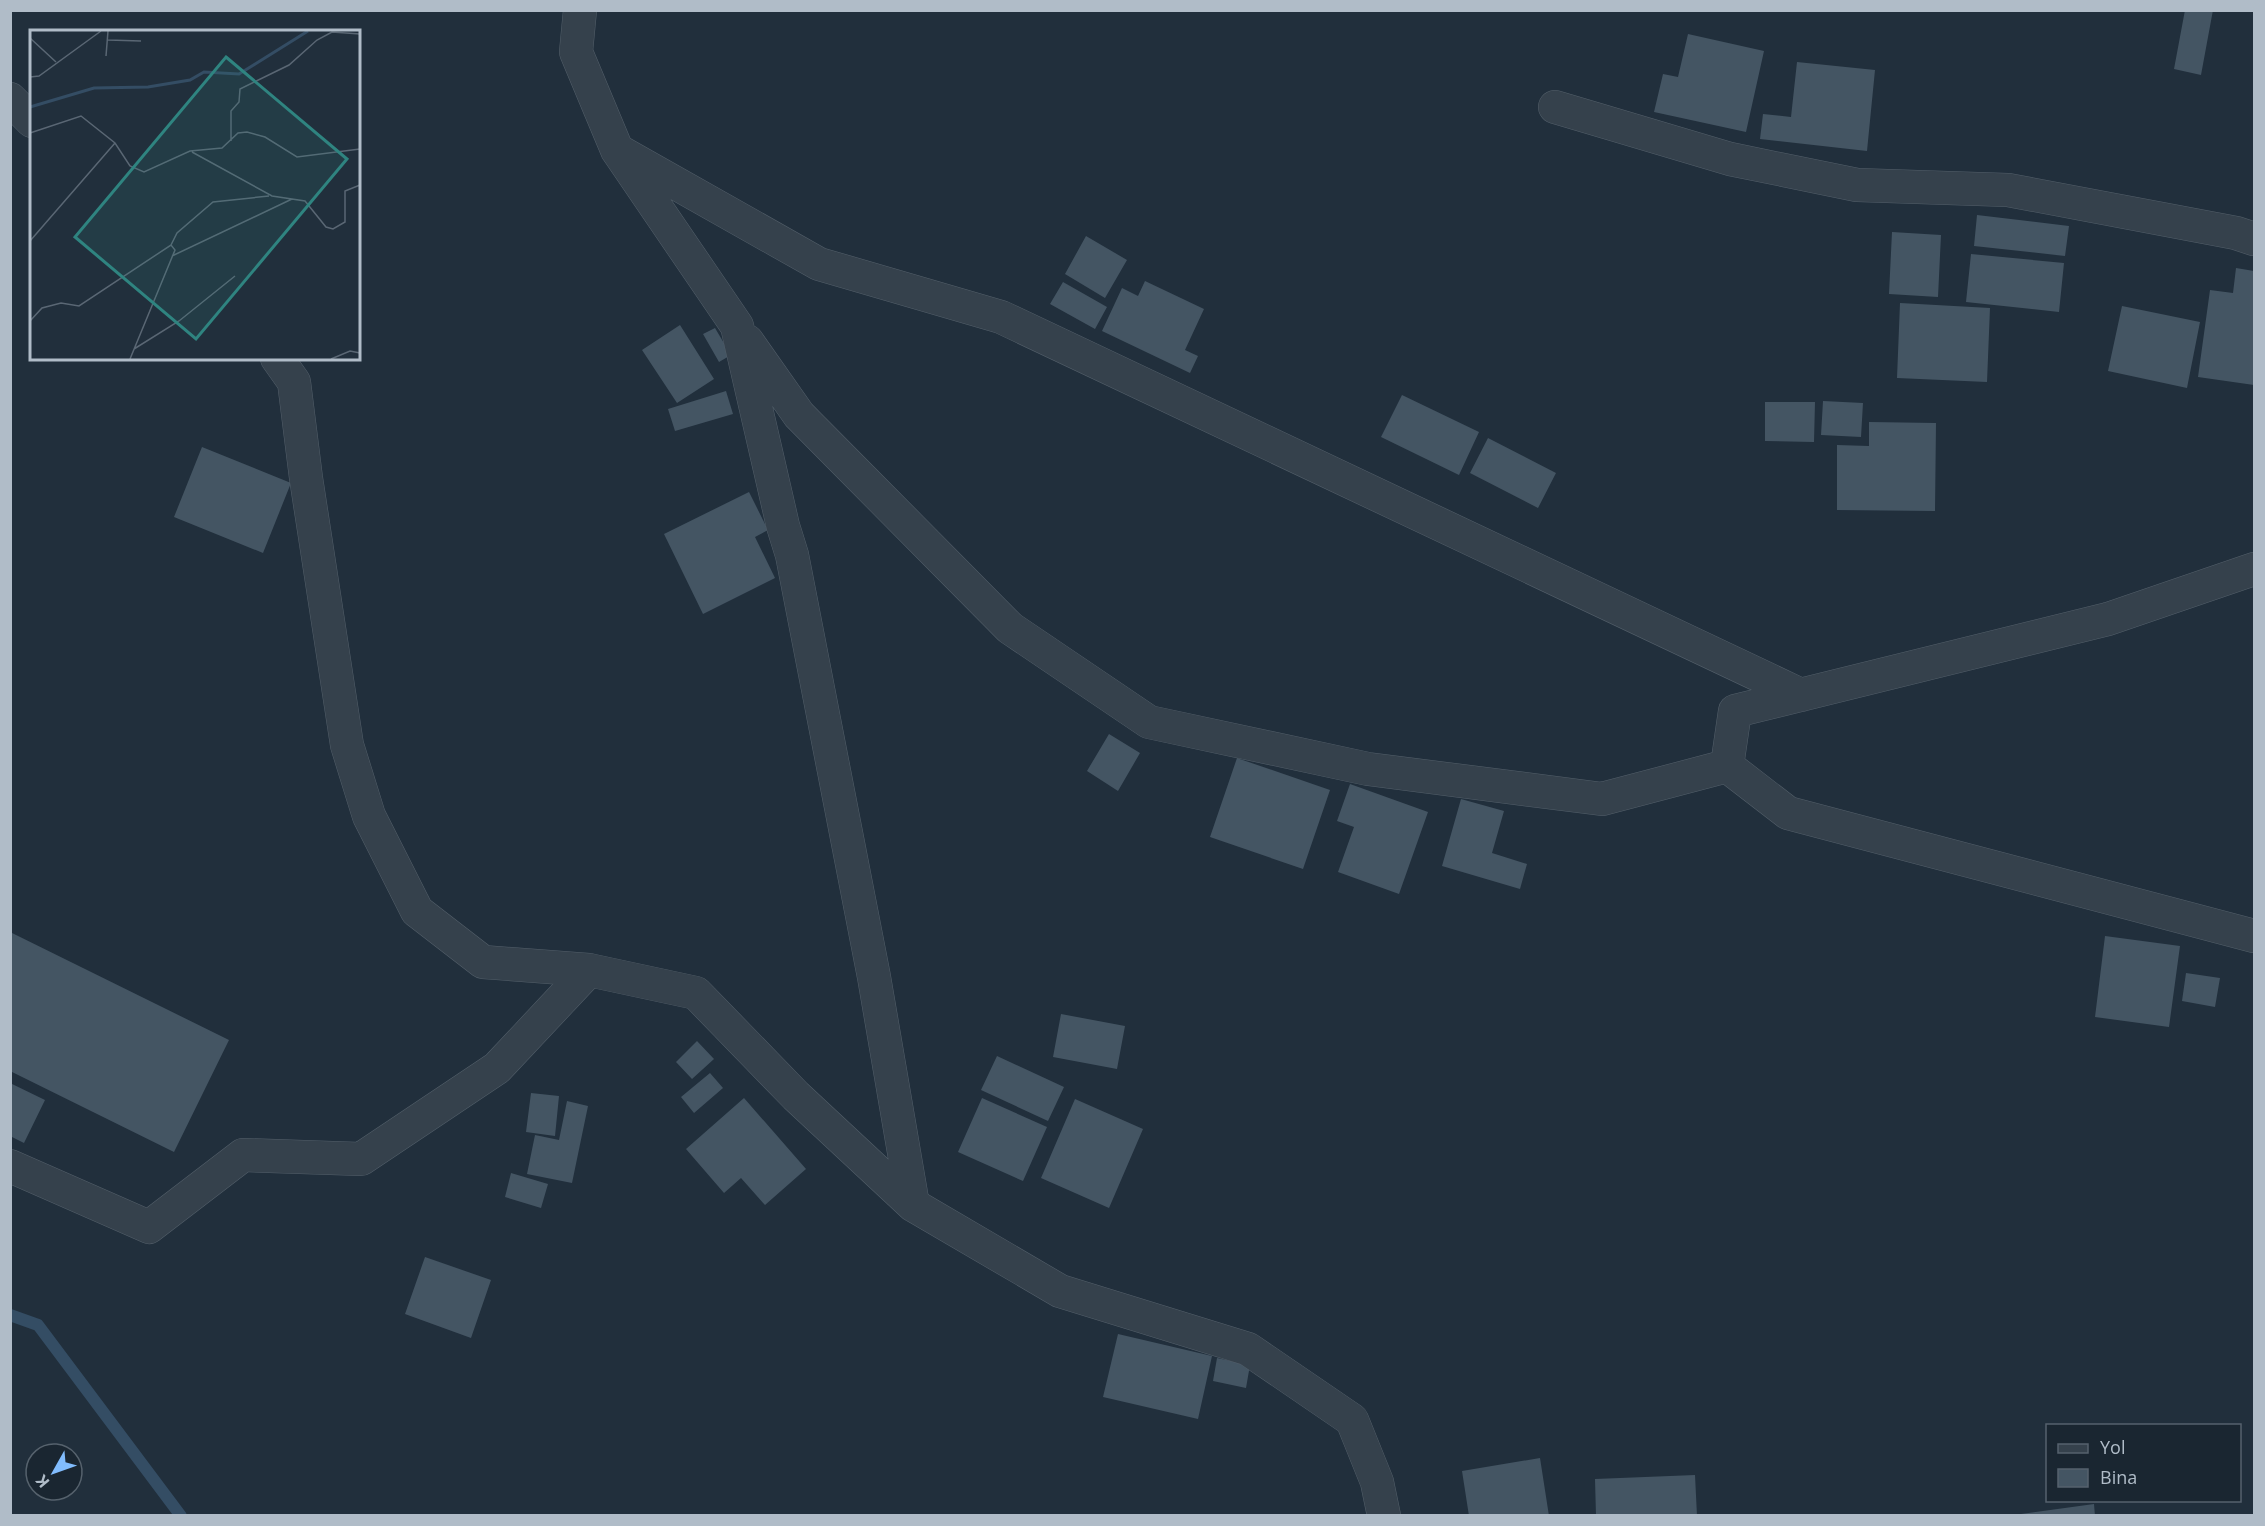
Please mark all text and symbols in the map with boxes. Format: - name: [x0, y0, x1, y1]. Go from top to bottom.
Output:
- inset map: [30, 30, 360, 360]
- legend: [2046, 1424, 2241, 1502]
- text: Yol: [2100, 1435, 2125, 1459]
- north arrow: [24, 1442, 84, 1502]
- text: Bina: [2100, 1465, 2137, 1489]
- text: K: [30, 1470, 54, 1493]

